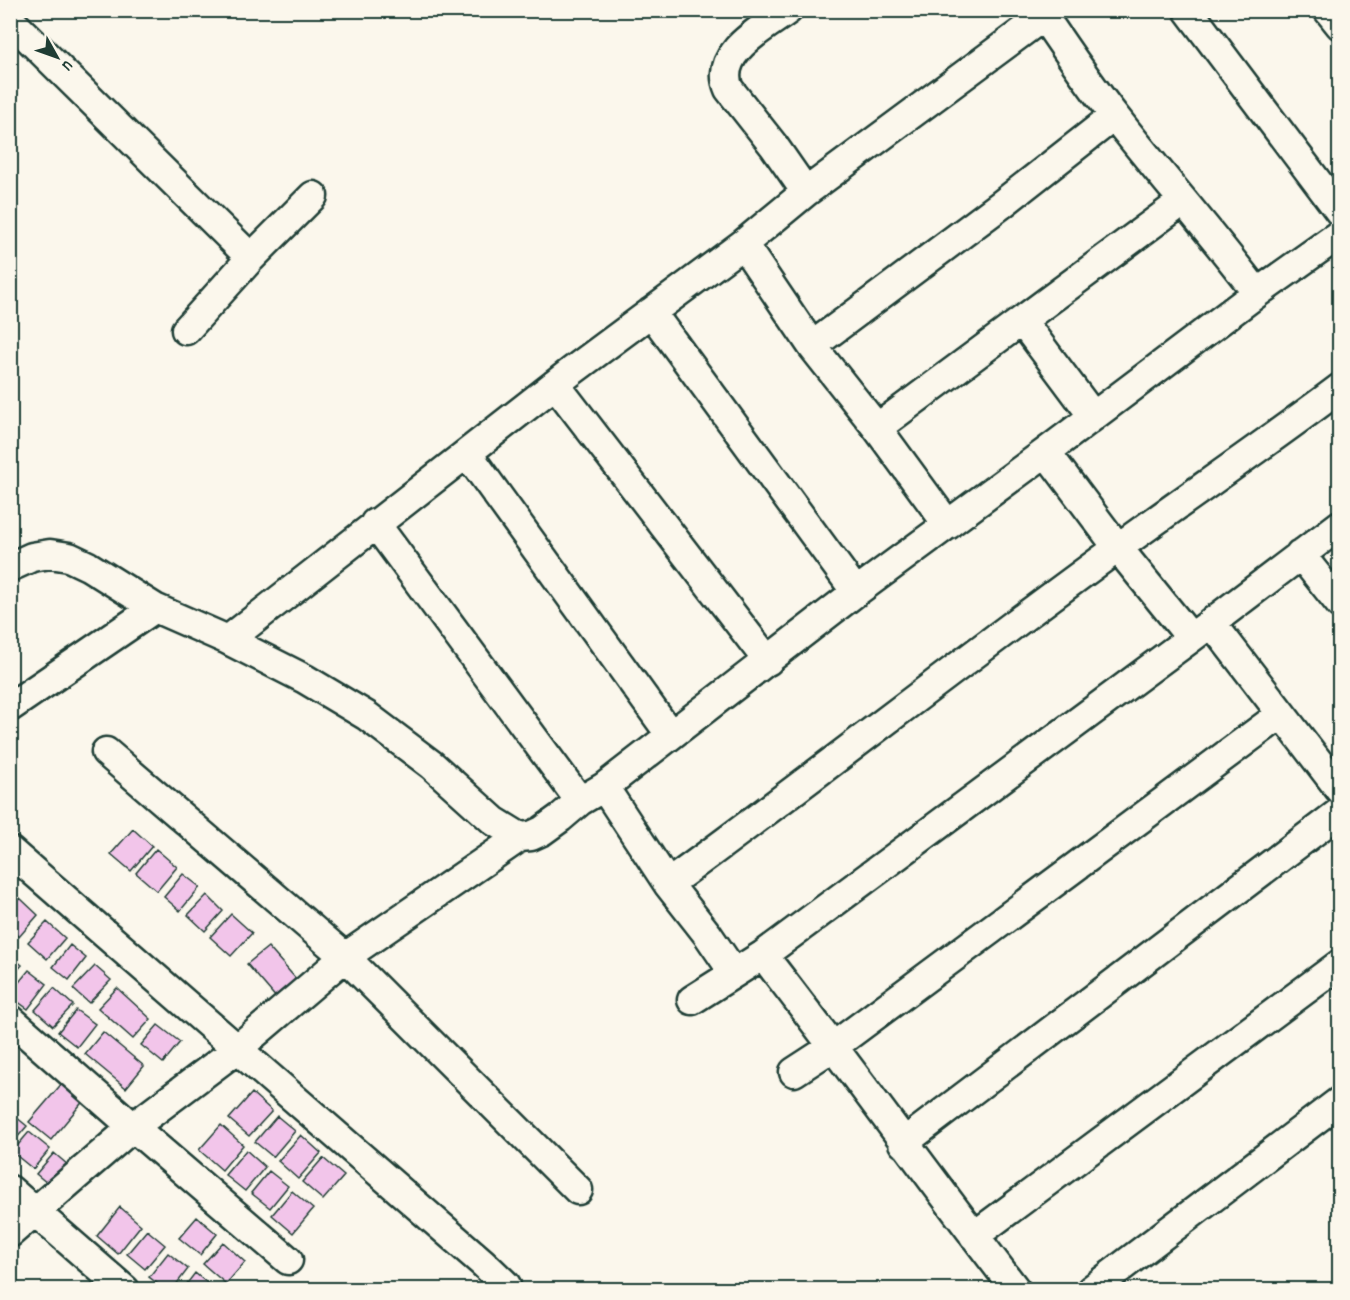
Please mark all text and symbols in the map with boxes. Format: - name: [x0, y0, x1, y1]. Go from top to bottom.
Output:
- north arrow: [27, 27, 87, 87]
- text: U: [55, 55, 78, 76]

